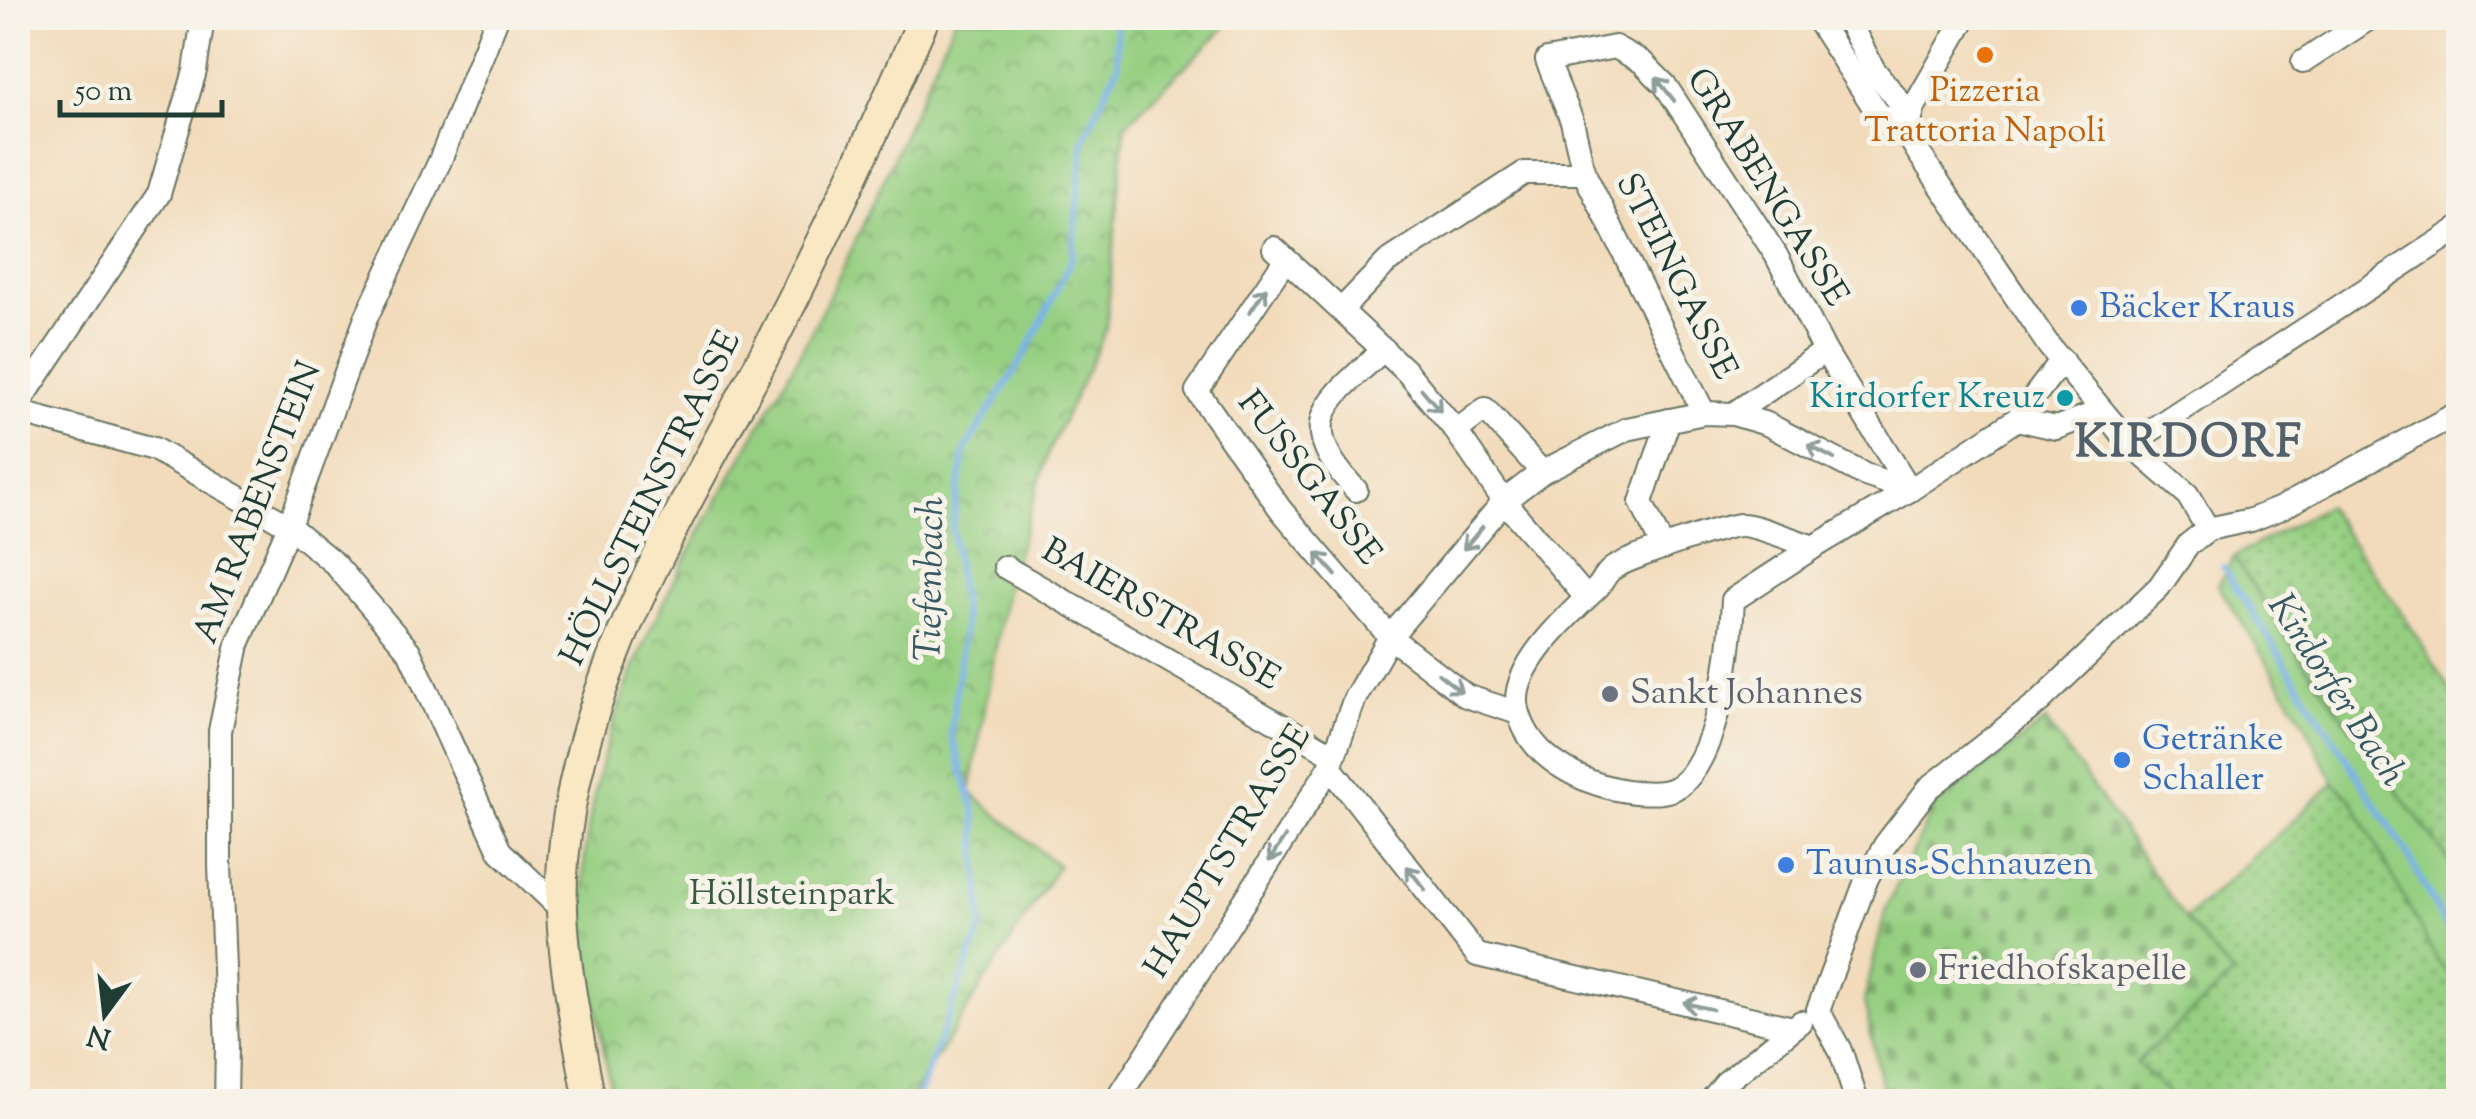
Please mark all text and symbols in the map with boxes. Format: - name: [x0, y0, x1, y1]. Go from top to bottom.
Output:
- marker: Pizzeria Trattoria Napoli: [1974, 44, 1996, 66]
- scale bar: [60, 55, 222, 117]
- street label: GRABENGASSE: [1672, 59, 1860, 317]
- place label: Pizzeria Trattoria Napoli: [1864, 67, 2106, 158]
- text: 50 m: [73, 71, 133, 114]
- one-way arrow: [1655, 76, 1677, 102]
- street label: STEINGASSE: [1601, 165, 1749, 389]
- place label: Bäcker Kraus: [2099, 283, 2295, 334]
- one-way arrow: [1247, 287, 1268, 315]
- marker: Bäcker Kraus: [2068, 297, 2090, 319]
- street label: HÖLLSTEINSTRASSE: [549, 323, 755, 675]
- street label: AM RABENSTEIN: [182, 354, 336, 652]
- place label: Kirdorfer Kreuz: [1809, 373, 2045, 424]
- street label: FUSSGASSE: [1224, 381, 1392, 577]
- one-way arrow: [1419, 387, 1441, 413]
- marker: Kirdorfer Kreuz: [2054, 387, 2076, 409]
- district label: KIRDORF: [2075, 413, 2303, 478]
- one-way arrow: [1806, 442, 1836, 461]
- water label: Tiefenbach: [904, 496, 960, 662]
- one-way arrow: [1462, 525, 1484, 551]
- street label: BAIERSTRASSE: [1031, 527, 1289, 705]
- one-way arrow: [1315, 552, 1338, 577]
- water label: Kirdorfer Bach: [2252, 584, 2418, 799]
- place label: Sankt Johannes: [1630, 669, 1863, 720]
- one-way arrow: [1436, 673, 1463, 694]
- marker: Sankt Johannes: [1599, 683, 1621, 705]
- street label: HAUPTSTRASSE: [1133, 715, 1325, 989]
- place label: Getränke Schaller: [2142, 715, 2283, 806]
- marker: Getränke Schaller: [2111, 749, 2133, 771]
- one-way arrow: [1267, 835, 1288, 863]
- place label: Taunus-Schnauzen: [1806, 840, 2093, 891]
- marker: Taunus-Schnauzen: [1775, 854, 1797, 876]
- one-way arrow: [1406, 865, 1428, 891]
- park label: Höllsteinpark: [689, 870, 895, 921]
- place label: Friedhofskapelle: [1938, 945, 2187, 996]
- marker: Friedhofskapelle: [1907, 959, 1929, 981]
- north arrow: [55, 964, 155, 1064]
- one-way arrow: [1683, 996, 1715, 1014]
- text: N: [83, 1013, 115, 1057]

